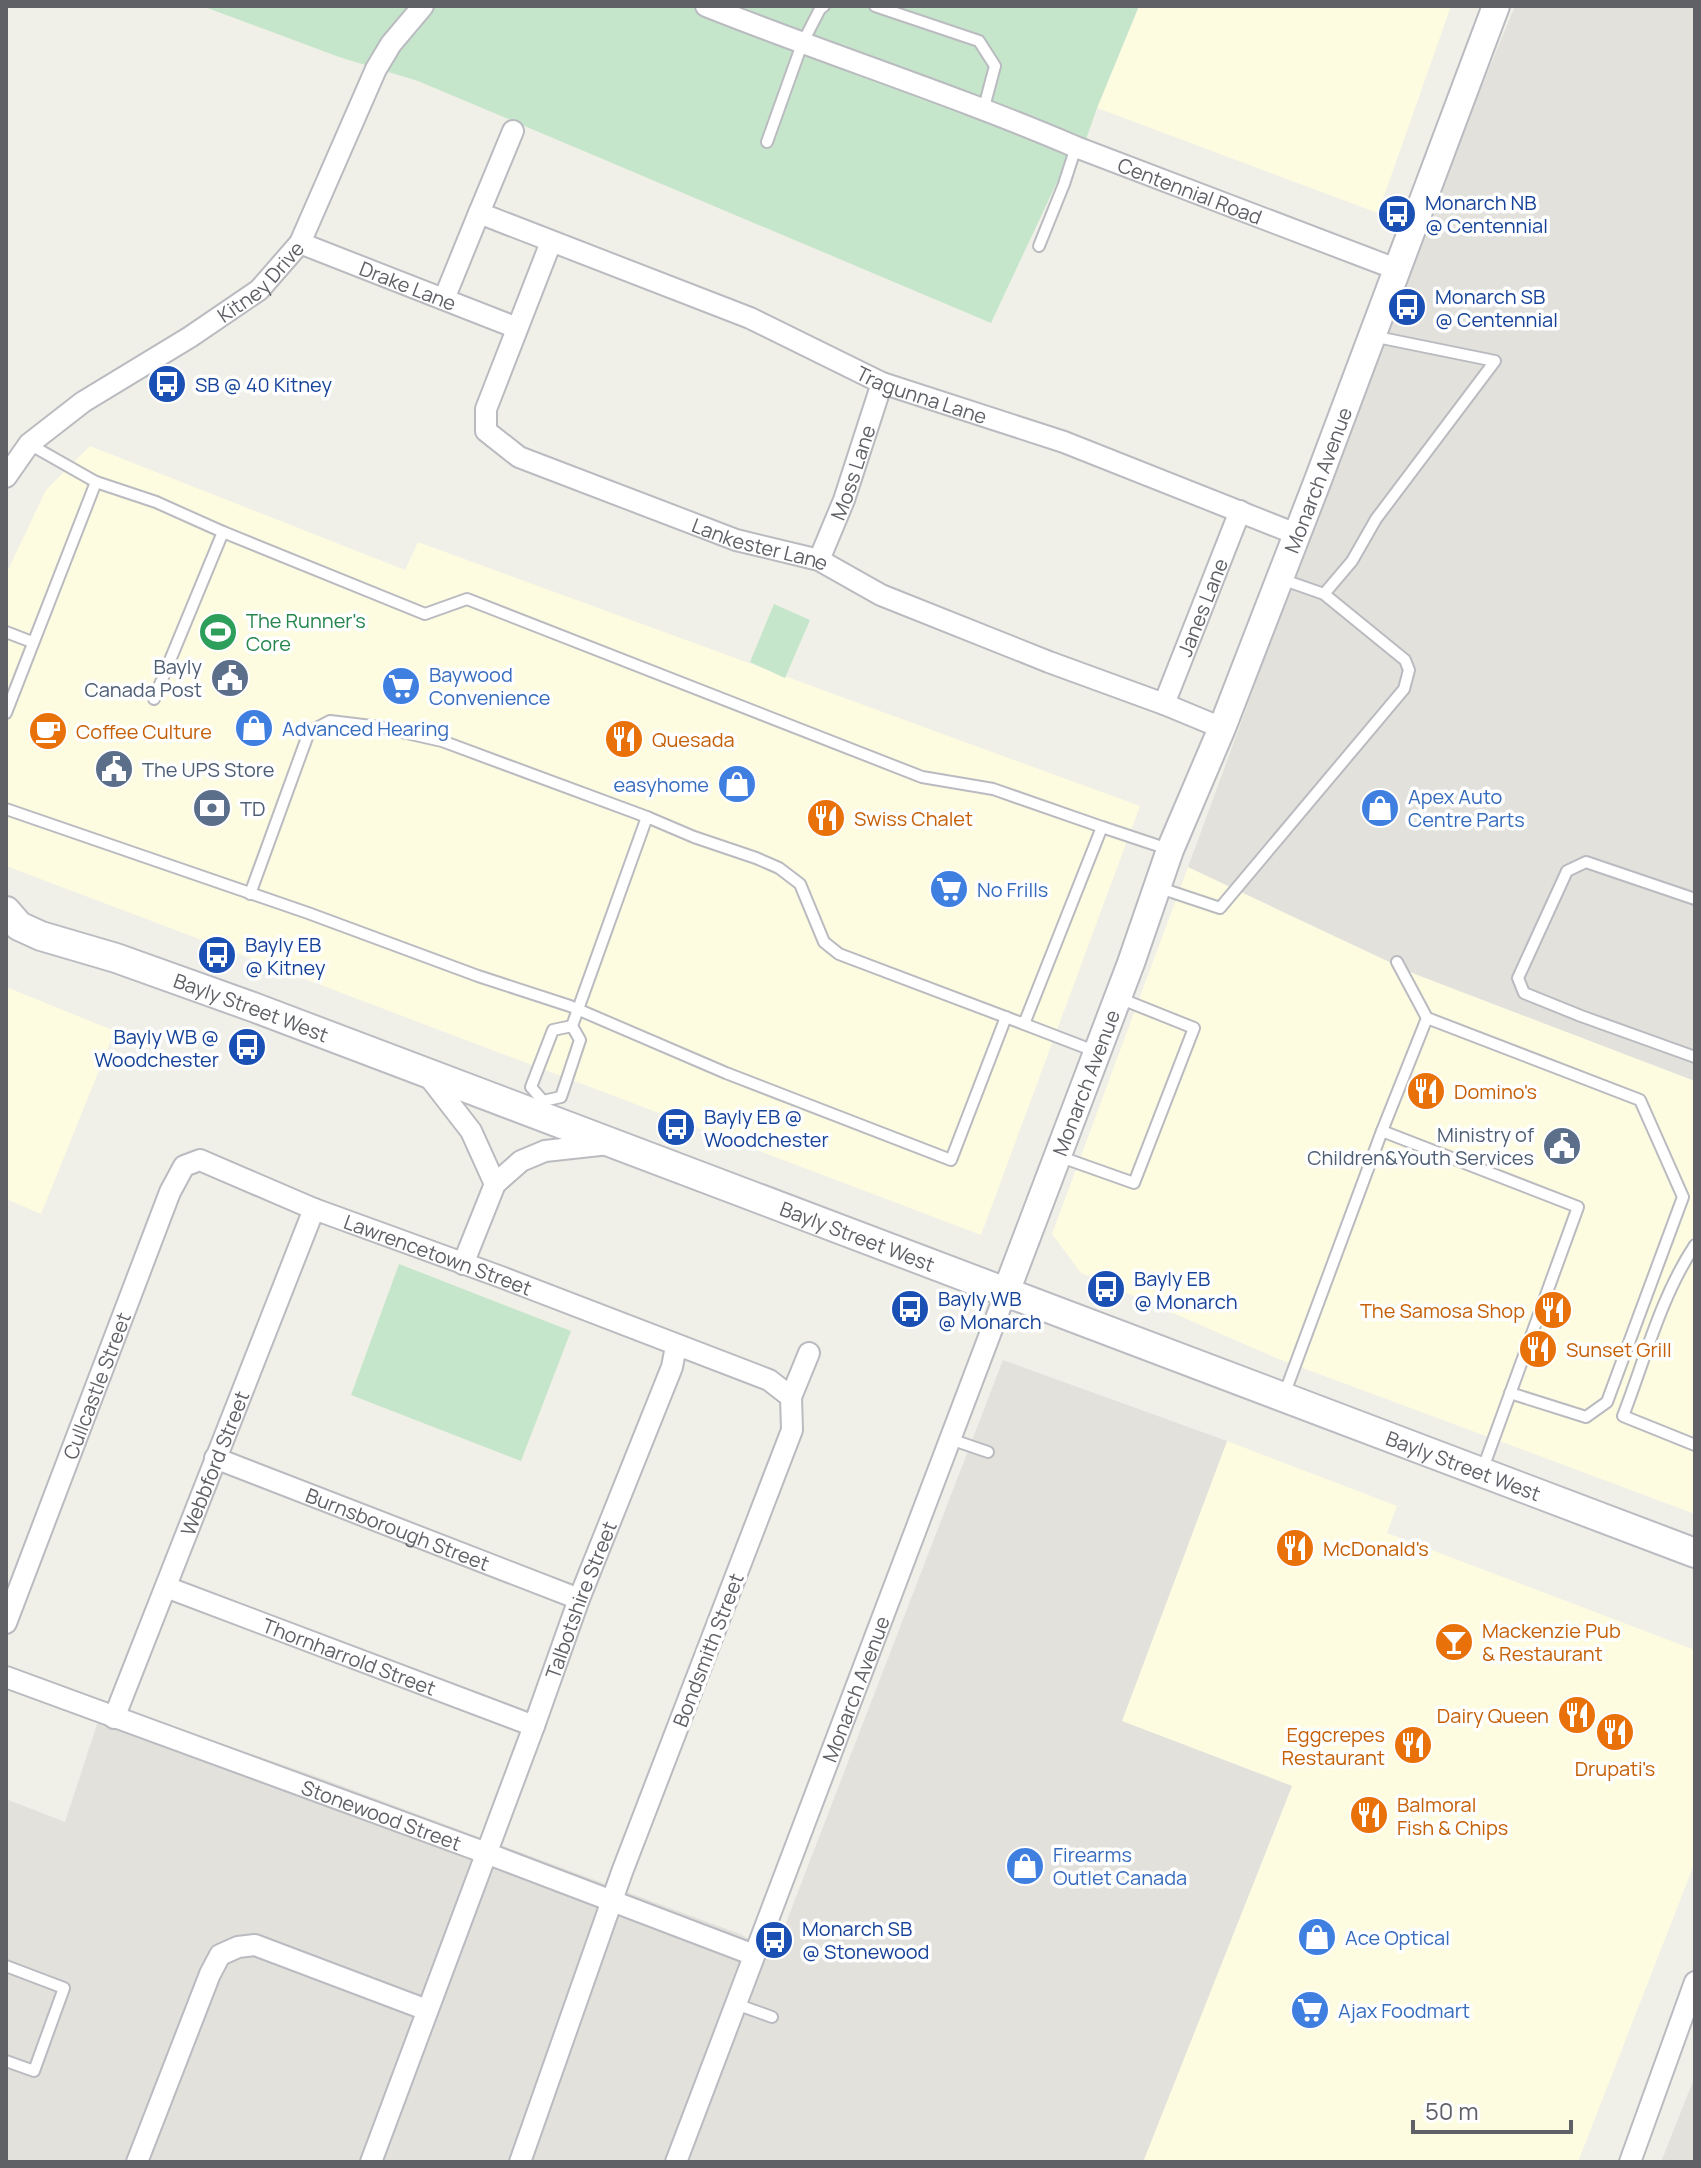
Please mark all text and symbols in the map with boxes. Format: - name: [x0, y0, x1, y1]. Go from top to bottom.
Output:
- street label: Centennial Road: [1114, 151, 1266, 230]
- place label: Monarch NB @ Centennial: [1425, 189, 1548, 239]
- bus stop icon: Monarch NB @ Centennial: [1376, 193, 1418, 235]
- street label: Kitney Drive: [212, 235, 309, 328]
- street label: Drake Lane: [356, 254, 460, 316]
- place label: Monarch SB @ Centennial: [1435, 283, 1558, 333]
- bus stop icon: Monarch SB @ Centennial: [1386, 286, 1428, 328]
- street label: Tragunna Lane: [852, 359, 990, 430]
- bus stop icon: SB @ 40 Kitney: [146, 363, 188, 405]
- place label: SB @ 40 Kitney: [195, 371, 333, 398]
- street label: Monarch Avenue: [1278, 403, 1358, 557]
- street label: Moss Lane: [824, 421, 881, 524]
- street label: Lankester Lane: [688, 511, 834, 576]
- street label: Janes Lane: [1171, 554, 1234, 660]
- place label: The Runner's Core: [246, 607, 366, 657]
- sports icon: The Runner's Core: [197, 611, 239, 653]
- place label: Bayly Canada Post: [84, 653, 202, 703]
- public building icon: Bayly Canada Post: [209, 657, 251, 699]
- place label: Baywood Convenience: [429, 661, 550, 711]
- supermarket icon: Baywood Convenience: [380, 665, 422, 707]
- shop icon: Advanced Hearing: [233, 707, 275, 749]
- cafe icon: Coffee Culture: [27, 710, 69, 752]
- place label: Advanced Hearing: [282, 715, 449, 742]
- place label: Coffee Culture: [76, 718, 212, 745]
- restaurant icon: Quesada: [603, 718, 645, 760]
- place label: Quesada: [652, 726, 735, 753]
- public building icon: The UPS Store: [93, 748, 135, 790]
- place label: The UPS Store: [142, 756, 274, 783]
- shop icon: easyhome: [716, 763, 758, 805]
- place label: easyhome: [613, 771, 709, 798]
- place label: Apex Auto Centre Parts: [1408, 783, 1525, 833]
- bank icon: TD: [191, 787, 233, 829]
- shop icon: Apex Auto Centre Parts: [1359, 787, 1401, 829]
- place label: TD: [240, 795, 265, 822]
- restaurant icon: Swiss Chalet: [805, 797, 847, 839]
- place label: Swiss Chalet: [854, 805, 973, 832]
- supermarket icon: No Frills: [928, 868, 970, 910]
- place label: No Frills: [977, 876, 1048, 903]
- place label: Bayly EB @ Kitney: [245, 931, 326, 981]
- bus stop icon: Bayly EB @ Kitney: [196, 934, 238, 976]
- street label: Bayly Street West: [170, 966, 332, 1048]
- street label: Monarch Avenue: [1046, 1006, 1126, 1159]
- place label: Bayly WB @ Woodchester: [94, 1023, 219, 1073]
- bus stop icon: Bayly WB @ Woodchester: [226, 1026, 268, 1068]
- restaurant icon: Domino's: [1405, 1070, 1447, 1112]
- place label: Domino's: [1454, 1078, 1537, 1105]
- place label: Bayly EB @ Woodchester: [704, 1103, 829, 1153]
- bus stop icon: Bayly EB @ Woodchester: [655, 1106, 697, 1148]
- place label: Ministry of Children&Youth Services: [1307, 1121, 1534, 1171]
- public building icon: Ministry of Children&Youth Services: [1541, 1125, 1583, 1167]
- street label: Bayly Street West: [776, 1194, 938, 1277]
- street label: Lawrencetown Street: [340, 1208, 536, 1301]
- place label: Bayly EB @ Monarch: [1134, 1265, 1238, 1315]
- bus stop icon: Bayly EB @ Monarch: [1085, 1268, 1127, 1310]
- place label: Bayly WB @ Monarch: [938, 1285, 1042, 1335]
- bus stop icon: Bayly WB @ Monarch: [889, 1288, 931, 1330]
- restaurant icon: The Samosa Shop: [1532, 1289, 1574, 1331]
- place label: The Samosa Shop: [1360, 1297, 1525, 1324]
- street label: Cullcastle Street: [56, 1308, 137, 1463]
- restaurant icon: Sunset Grill: [1517, 1328, 1559, 1370]
- place label: Sunset Grill: [1566, 1336, 1672, 1363]
- street label: Webbford Street: [174, 1387, 255, 1539]
- street label: Bayly Street West: [1382, 1424, 1545, 1507]
- street label: Burnsborough Street: [302, 1481, 493, 1577]
- street label: Talbotshire Street: [538, 1517, 622, 1682]
- restaurant icon: McDonald's: [1274, 1527, 1316, 1569]
- place label: McDonald's: [1323, 1535, 1429, 1562]
- street label: Bondsmith Street: [666, 1569, 750, 1731]
- street label: Thornharrold Street: [259, 1611, 440, 1701]
- street label: Monarch Avenue: [815, 1612, 895, 1766]
- place label: Mackenzie Pub & Restaurant: [1482, 1617, 1621, 1667]
- bar icon: Mackenzie Pub & Restaurant: [1433, 1621, 1475, 1663]
- restaurant icon: Dairy Queen: [1556, 1694, 1598, 1736]
- place label: Dairy Queen: [1437, 1702, 1549, 1729]
- restaurant icon: Drupati's: [1594, 1711, 1636, 1753]
- place label: Eggcrepes Restaurant: [1281, 1721, 1385, 1771]
- restaurant icon: Eggcrepes Restaurant: [1392, 1724, 1434, 1766]
- place label: Drupati's: [1575, 1755, 1655, 1782]
- street label: Stonewood Street: [298, 1773, 465, 1856]
- place label: Balmoral Fish & Chips: [1397, 1791, 1508, 1841]
- restaurant icon: Balmoral Fish & Chips: [1348, 1794, 1390, 1836]
- place label: Firearms Outlet Canada: [1053, 1841, 1187, 1891]
- shop icon: Firearms Outlet Canada: [1004, 1845, 1046, 1887]
- place label: Monarch SB @ Stonewood: [802, 1915, 929, 1965]
- shop icon: Ace Optical: [1296, 1916, 1338, 1958]
- bus stop icon: Monarch SB @ Stonewood: [753, 1919, 795, 1961]
- place label: Ace Optical: [1345, 1924, 1450, 1951]
- supermarket icon: Ajax Foodmart: [1289, 1989, 1331, 2031]
- place label: Ajax Foodmart: [1338, 1997, 1470, 2024]
- scale bar: [1413, 2084, 1571, 2134]
- text: 50 m: [1425, 2094, 1479, 2127]

